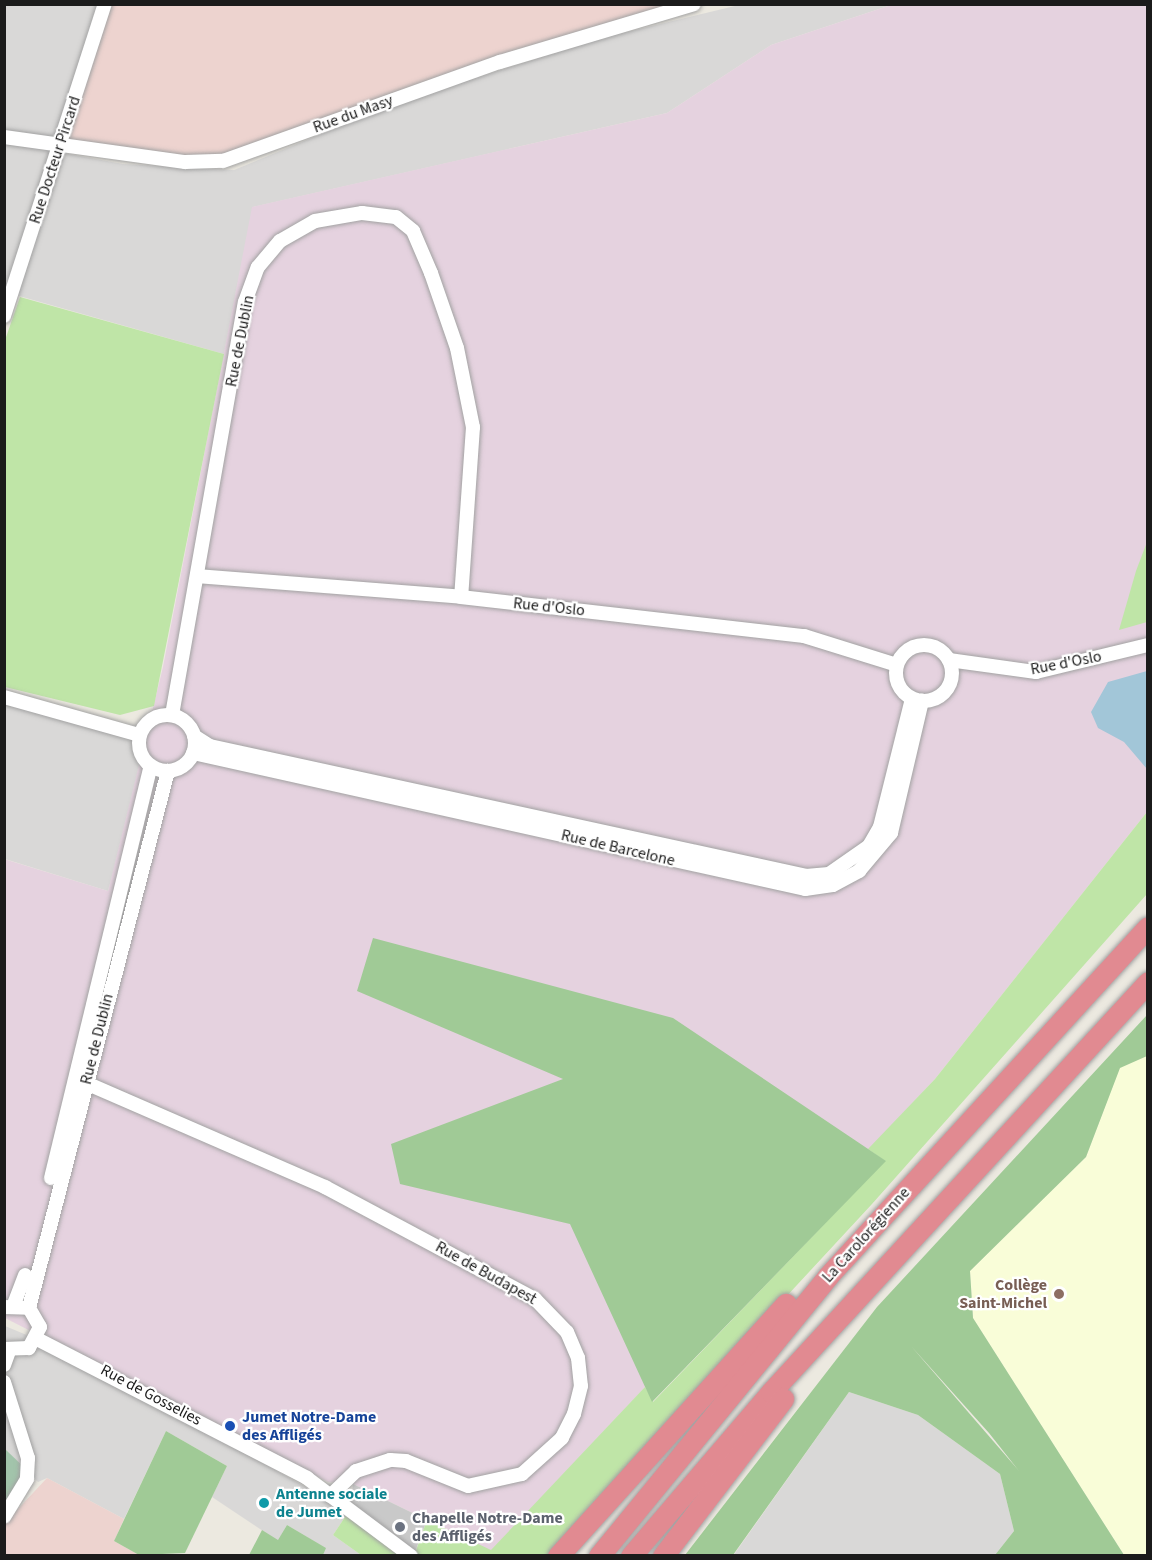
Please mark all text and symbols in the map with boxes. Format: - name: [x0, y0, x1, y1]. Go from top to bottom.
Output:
- street label: Rue du Masy: [310, 91, 396, 137]
- street label: Rue Docteur Pircard: [25, 94, 85, 226]
- street label: Rue de Dublin: [222, 293, 258, 389]
- street label: Rue d'Oslo: [512, 594, 586, 620]
- street label: Rue d'Oslo: [1029, 647, 1103, 679]
- street label: Rue de Barcelone: [559, 826, 677, 870]
- street label: Rue de Dublin: [76, 992, 118, 1086]
- street label: La Carolorégienne: [818, 1183, 914, 1287]
- street label: Rue de Budapest: [432, 1237, 540, 1309]
- place label: Collège Saint-Michel: [959, 1275, 1047, 1313]
- marker: Collège Saint-Michel: [1052, 1287, 1066, 1301]
- street label: Rue de Gosselies: [97, 1360, 205, 1430]
- place label: Jumet Notre-Dame des Affligés: [242, 1407, 376, 1445]
- marker: Jumet Notre-Dame des Affligés: [223, 1419, 237, 1433]
- place label: Antenne sociale de Jumet: [276, 1484, 387, 1522]
- marker: Antenne sociale de Jumet: [257, 1496, 271, 1510]
- place label: Chapelle Notre-Dame des Affligés: [412, 1508, 563, 1546]
- marker: Chapelle Notre-Dame des Affligés: [393, 1520, 407, 1534]

